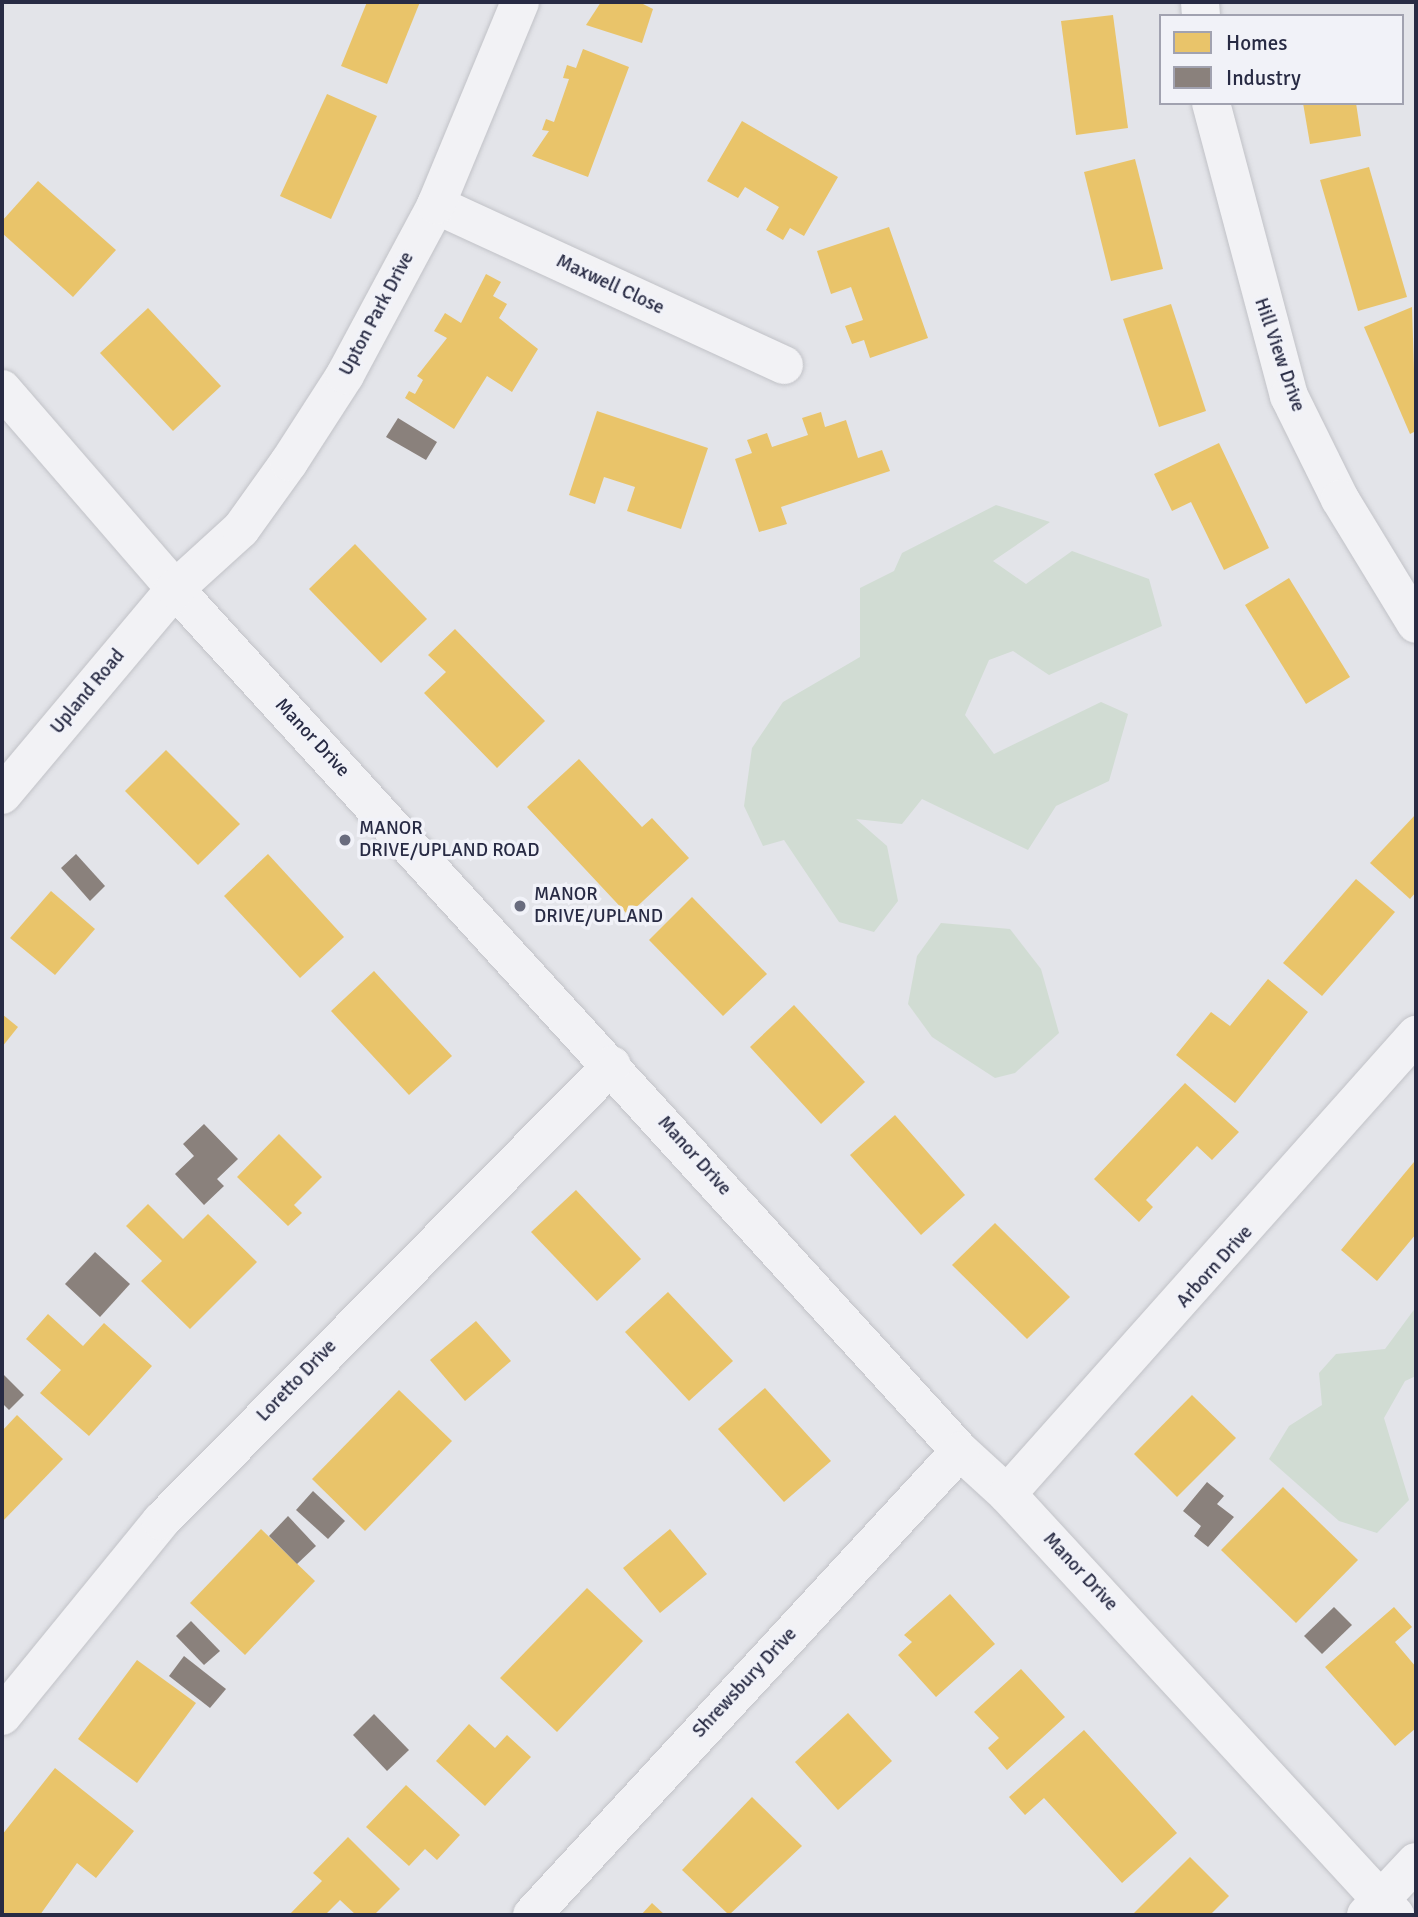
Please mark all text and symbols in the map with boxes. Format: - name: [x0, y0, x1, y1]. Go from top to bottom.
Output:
- legend: [1159, 14, 1404, 105]
- text: Homes: [1226, 30, 1288, 56]
- text: Industry: [1226, 65, 1301, 91]
- street label: Upton Park Drive: [335, 248, 419, 380]
- street label: Maxwell Close: [552, 250, 668, 320]
- street label: Hill View Drive: [1249, 295, 1309, 415]
- street label: Upland Road: [46, 645, 130, 739]
- street label: Manor Drive: [270, 694, 354, 782]
- place label: MANOR DRIVE/UPLAND ROAD: [359, 818, 540, 862]
- marker: MANOR DRIVE/UPLAND ROAD: [337, 832, 353, 848]
- place label: MANOR DRIVE/UPLAND: [534, 884, 663, 928]
- marker: MANOR DRIVE/UPLAND: [512, 898, 528, 914]
- street label: Manor Drive: [652, 1112, 736, 1200]
- street label: Arborn Drive: [1172, 1221, 1258, 1313]
- street label: Loretto Drive: [252, 1335, 342, 1427]
- street label: Manor Drive: [1038, 1528, 1122, 1616]
- street label: Shrewsbury Drive: [688, 1623, 802, 1743]

